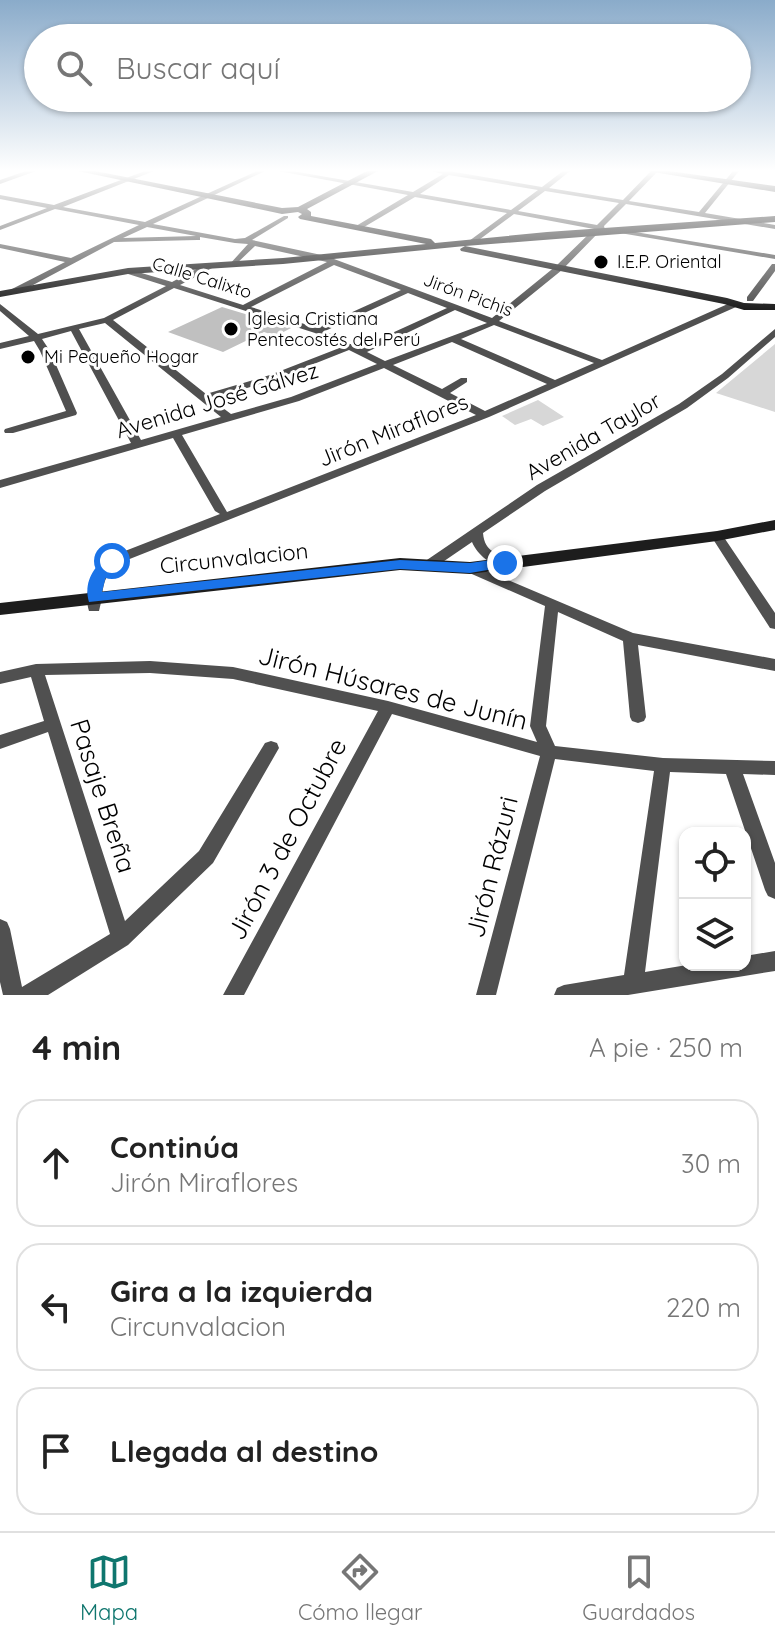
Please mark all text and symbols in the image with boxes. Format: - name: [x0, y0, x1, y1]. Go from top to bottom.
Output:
- search box: [24, 24, 751, 112]
- icon: search: [52, 46, 96, 90]
- text: Buscar aquí: [116, 49, 280, 87]
- place label: I.E.P. Oriental: [617, 250, 722, 273]
- street label: Calle Calixto: [150, 251, 255, 304]
- marker: I.E.P. Oriental: [592, 253, 610, 271]
- street label: Jirón Pichis: [420, 268, 516, 321]
- place label: Iglesia Cristiana Pentecostés del Perú: [247, 307, 421, 351]
- marker: Iglesia Cristiana Pentecostés del Perú: [222, 320, 240, 338]
- place label: Mi Pequeño Hogar: [44, 345, 199, 368]
- marker: Mi Pequeño Hogar: [19, 348, 37, 366]
- street label: Avenida José Gálvez: [112, 356, 322, 444]
- street label: Avenida Taylor: [521, 386, 666, 486]
- street label: Jirón Miraflores: [314, 387, 472, 473]
- street label: Circunvalacion: [158, 536, 310, 580]
- route start: [94, 543, 130, 579]
- route end: [487, 545, 523, 581]
- street label: Jirón Húsares de Junín: [255, 638, 531, 737]
- street label: Pasaje Breña: [63, 715, 144, 877]
- street label: Jirón 3 de Octubre: [219, 732, 354, 945]
- street label: Jirón Rázuri: [458, 793, 525, 941]
- map controls: [679, 827, 751, 971]
- button: locate: [679, 827, 751, 899]
- button: layers: [679, 899, 751, 971]
- text: 4 min: [32, 1026, 121, 1069]
- text: A pie · 250 m: [589, 1031, 743, 1064]
- text: Continúa: [110, 1128, 239, 1166]
- icon: ahead: [34, 1141, 78, 1185]
- text: 30 m: [681, 1147, 741, 1180]
- text: Jirón Miraflores: [110, 1166, 298, 1199]
- text: Gira a la izquierda: [110, 1272, 373, 1310]
- icon: left: [34, 1285, 78, 1329]
- text: 220 m: [666, 1291, 741, 1324]
- text: Circunvalacion: [110, 1310, 286, 1343]
- icon: arrive: [34, 1429, 78, 1473]
- text: Llegada al destino: [110, 1432, 378, 1470]
- tab: Mapa: [80, 1550, 138, 1626]
- tab: Cómo llegar: [298, 1550, 423, 1626]
- tab: Guardados: [582, 1550, 695, 1626]

